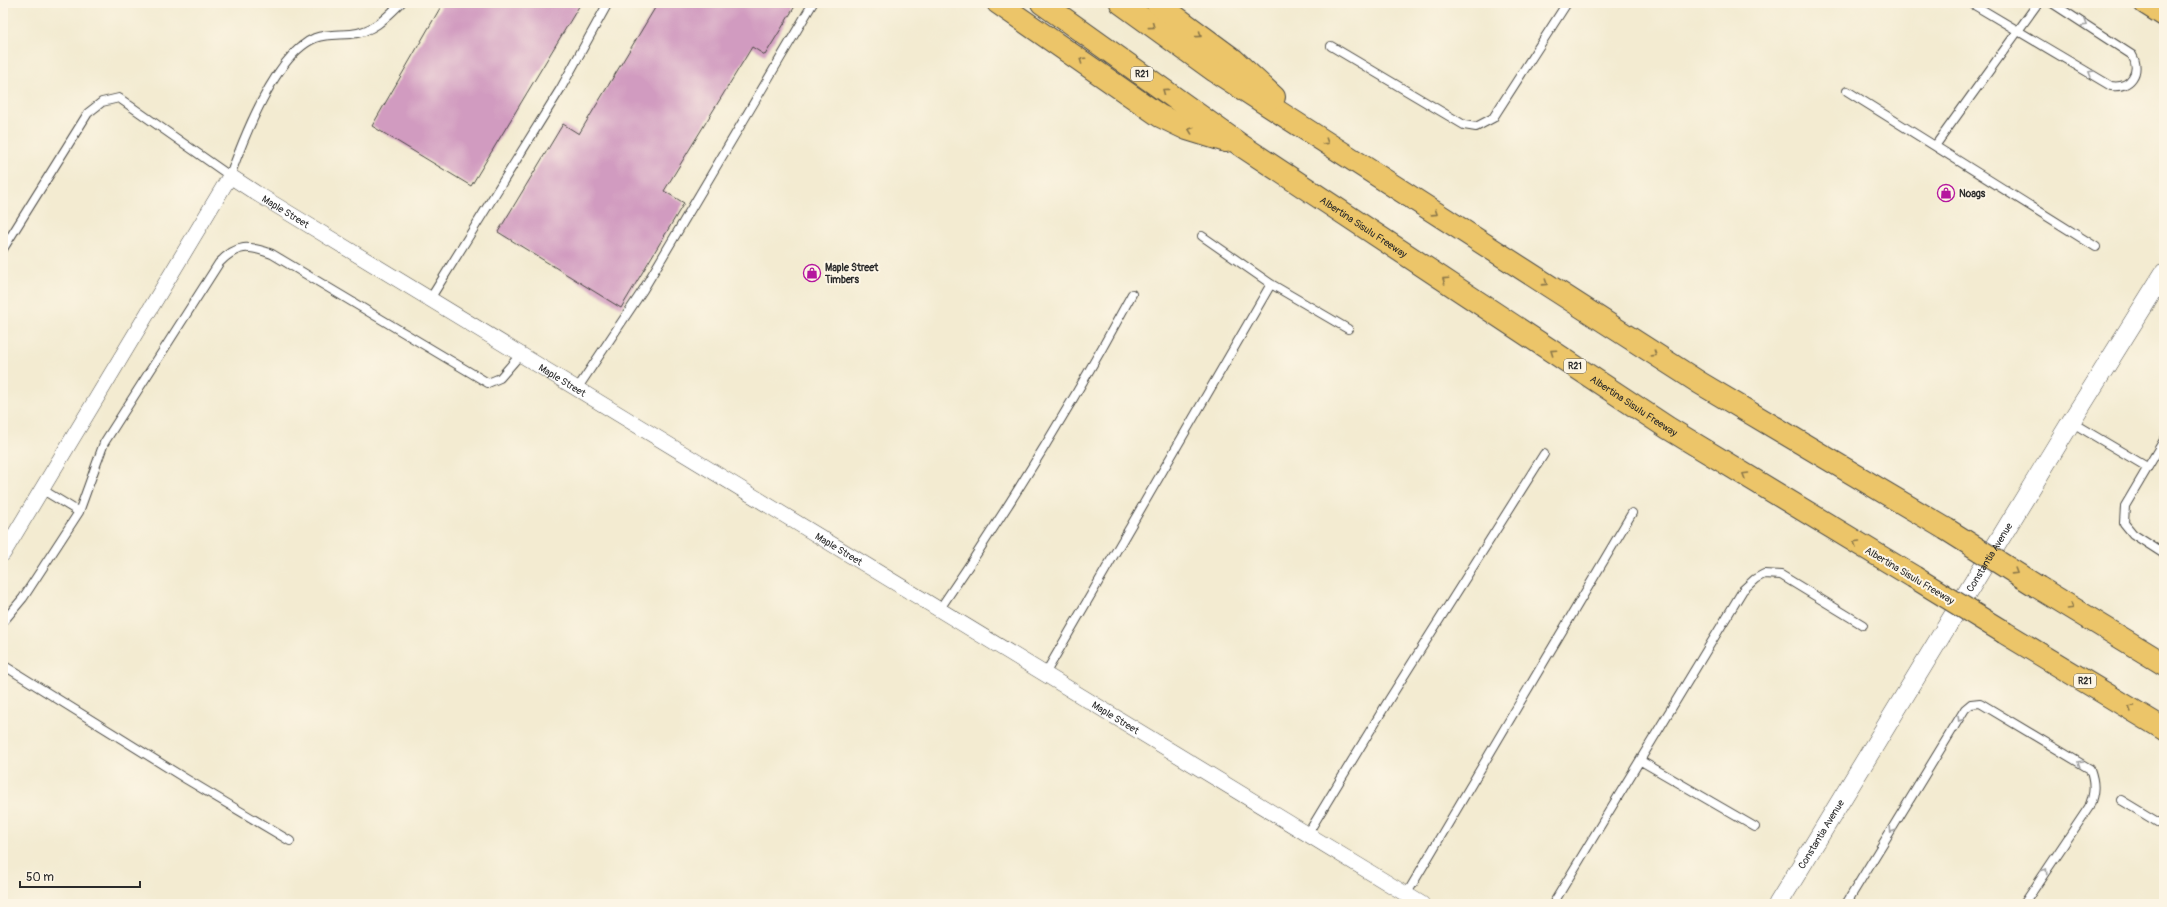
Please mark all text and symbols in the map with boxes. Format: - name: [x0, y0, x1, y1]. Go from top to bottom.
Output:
- one-way arrow: [2081, 19, 2088, 26]
- one-way arrow: [1148, 21, 1155, 29]
- one-way arrow: [1195, 30, 1202, 37]
- one-way arrow: [1080, 58, 1087, 65]
- road number: R21: [1131, 67, 1153, 81]
- one-way arrow: [2088, 71, 2095, 78]
- one-way arrow: [1162, 89, 1169, 96]
- one-way arrow: [1188, 127, 1195, 135]
- one-way arrow: [1322, 137, 1329, 145]
- shop icon: Noags: [1936, 183, 1956, 203]
- place label: Noags: [1959, 188, 1986, 200]
- street label: Maple Street: [260, 193, 312, 232]
- street label: Albertina Sisulu Freeway: [1317, 194, 1410, 261]
- one-way arrow: [1431, 208, 1438, 215]
- place label: Maple Street Timbers: [824, 262, 879, 286]
- shop icon: Maple Street Timbers: [802, 263, 822, 283]
- one-way arrow: [1442, 277, 1449, 285]
- one-way arrow: [1540, 278, 1547, 285]
- one-way arrow: [1650, 349, 1657, 356]
- one-way arrow: [1551, 350, 1558, 357]
- road number: R21: [1564, 359, 1586, 373]
- street label: Maple Street: [536, 362, 589, 400]
- street label: Albertina Sisulu Freeway: [1588, 373, 1680, 440]
- one-way arrow: [1742, 472, 1749, 480]
- street label: Constantia Avenue: [1964, 521, 2015, 594]
- street label: Maple Street: [813, 530, 865, 569]
- one-way arrow: [1853, 540, 1860, 547]
- street label: Albertina Sisulu Freeway: [1863, 544, 1957, 608]
- one-way arrow: [2011, 567, 2018, 575]
- one-way arrow: [2067, 602, 2074, 610]
- road number: R21: [2074, 674, 2096, 688]
- street label: Maple Street: [1089, 699, 1142, 738]
- one-way arrow: [2128, 706, 2135, 713]
- one-way arrow: [1957, 715, 1964, 722]
- one-way arrow: [2077, 760, 2084, 767]
- street label: Constantia Avenue: [1796, 798, 1847, 871]
- one-way arrow: [1889, 825, 1896, 832]
- scale bar: [20, 863, 140, 889]
- one-way arrow: [2040, 869, 2047, 876]
- text: 50 m: [26, 870, 54, 885]

